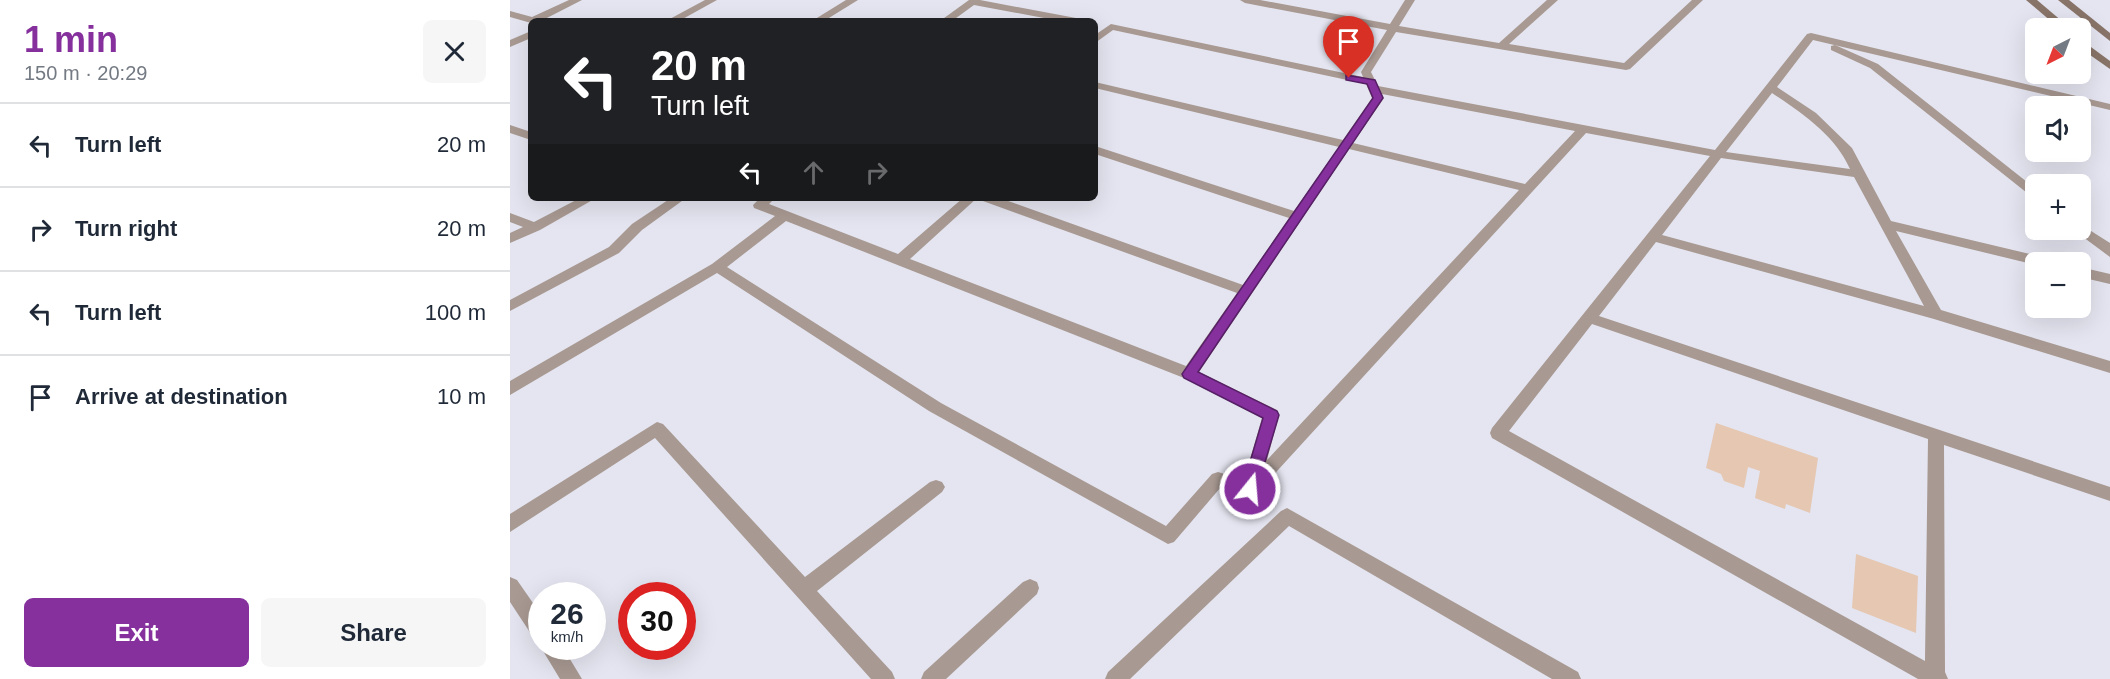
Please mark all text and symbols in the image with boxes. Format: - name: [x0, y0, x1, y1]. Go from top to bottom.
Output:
- pin: [1323, 16, 1374, 78]
- north arrow: [2025, 18, 2091, 84]
- map controls: [2025, 18, 2091, 318]
- text: 1 min: [24, 19, 118, 60]
- button: close: [423, 20, 486, 83]
- icon: arrive: [1332, 25, 1365, 58]
- icon: left: [552, 42, 630, 120]
- text: 20 m: [651, 42, 747, 89]
- text: 150 m · 20:29: [24, 62, 147, 84]
- text: Turn left: [651, 91, 749, 121]
- button: sound: [2025, 96, 2091, 162]
- icon: left: [24, 129, 57, 162]
- text: Turn left: [75, 132, 161, 157]
- text: 20 m: [437, 132, 486, 157]
- icon: left: [734, 156, 767, 189]
- icon: ahead: [797, 156, 830, 189]
- icon: right: [860, 156, 893, 189]
- button: +: [2025, 174, 2091, 240]
- icon: right: [24, 213, 57, 246]
- text: Turn right: [75, 216, 177, 241]
- text: 20 m: [437, 216, 486, 241]
- button: −: [2025, 252, 2091, 318]
- icon: left: [24, 297, 57, 330]
- text: Turn left: [75, 300, 161, 325]
- text: 100 m: [425, 300, 486, 325]
- icon: arrive: [24, 381, 57, 414]
- text: Arrive at destination: [75, 384, 288, 409]
- text: 10 m: [437, 384, 486, 409]
- position arrow: [1218, 457, 1282, 521]
- speed limit sign: 30: [618, 582, 696, 660]
- text: 26: [550, 597, 584, 630]
- button: Exit: [24, 598, 249, 667]
- button: Share: [261, 598, 486, 667]
- text: km/h: [551, 628, 583, 645]

